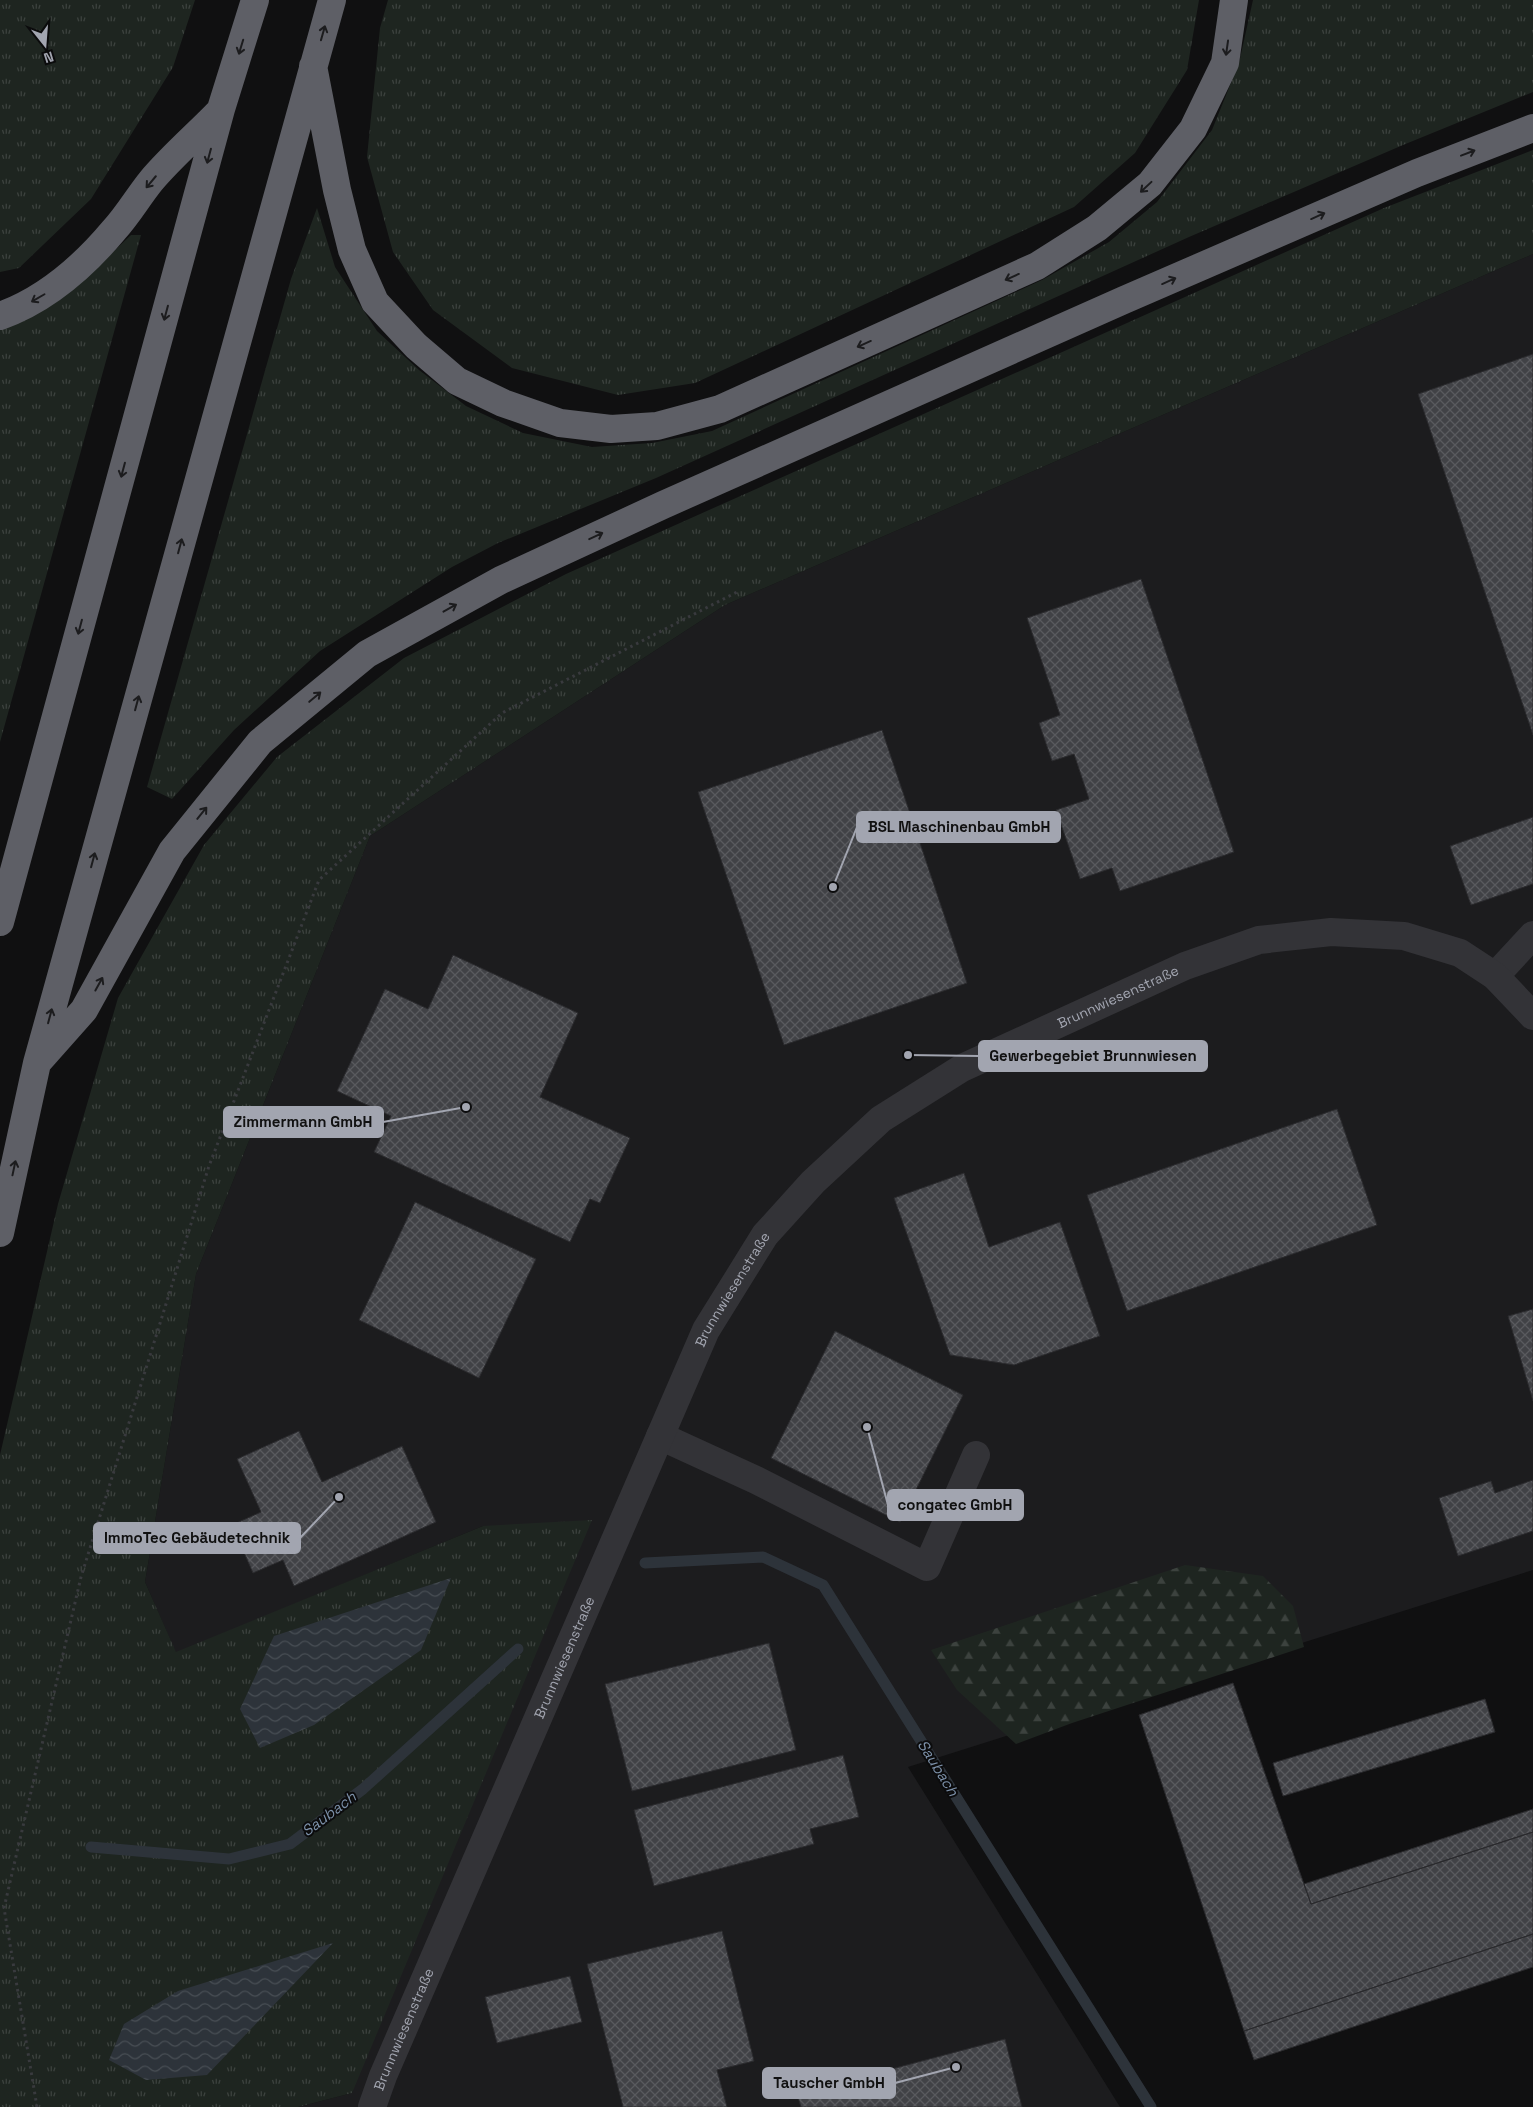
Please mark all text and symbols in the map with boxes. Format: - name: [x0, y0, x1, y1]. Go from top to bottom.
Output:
- north arrow: [20, 20, 70, 70]
- one-way arrow: [318, 26, 328, 42]
- one-way arrow: [235, 38, 245, 54]
- one-way arrow: [1221, 40, 1231, 56]
- text: N: [42, 47, 56, 67]
- one-way arrow: [203, 148, 213, 164]
- one-way arrow: [1460, 148, 1475, 157]
- one-way arrow: [145, 176, 157, 189]
- one-way arrow: [1140, 181, 1153, 193]
- one-way arrow: [1310, 211, 1325, 221]
- one-way arrow: [1005, 273, 1020, 282]
- one-way arrow: [1161, 275, 1176, 285]
- one-way arrow: [32, 293, 46, 303]
- one-way arrow: [161, 305, 170, 321]
- one-way arrow: [857, 339, 872, 349]
- one-way arrow: [118, 462, 127, 478]
- one-way arrow: [588, 531, 603, 541]
- one-way arrow: [176, 539, 185, 555]
- one-way arrow: [442, 603, 457, 612]
- one-way arrow: [75, 618, 85, 634]
- one-way arrow: [308, 691, 321, 702]
- one-way arrow: [132, 696, 142, 712]
- one-way arrow: [197, 807, 208, 820]
- callout: BSL Maschinenbau GmbH: [857, 812, 1060, 842]
- text: BSL Maschinenbau GmbH: [868, 817, 1050, 836]
- one-way arrow: [89, 852, 99, 868]
- street label: Brunnwiesenstraße: [1054, 961, 1181, 1032]
- one-way arrow: [94, 977, 104, 991]
- one-way arrow: [45, 1009, 55, 1025]
- callout: Gewerbegebiet Brunnwiesen: [979, 1041, 1207, 1071]
- text: Gewerbegebiet Brunnwiesen: [989, 1046, 1197, 1065]
- callout: Zimmermann GmbH: [224, 1107, 383, 1137]
- text: Zimmermann GmbH: [234, 1112, 372, 1131]
- one-way arrow: [10, 1160, 19, 1176]
- street label: Brunnwiesenstraße: [691, 1229, 774, 1350]
- callout: congatec GmbH: [888, 1490, 1023, 1520]
- text: congatec GmbH: [898, 1495, 1012, 1514]
- callout: ImmoTec Gebäudetechnik: [94, 1523, 300, 1553]
- text: ImmoTec Gebäudetechnik: [104, 1528, 291, 1547]
- street label: Brunnwiesenstraße: [530, 1594, 599, 1721]
- water label: Saubach: [914, 1736, 964, 1800]
- water label: Saubach: [298, 1787, 360, 1840]
- street label: Brunnwiesenstraße: [370, 1965, 438, 2093]
- callout: Tauscher GmbH: [763, 2068, 895, 2098]
- text: Tauscher GmbH: [773, 2073, 885, 2092]

